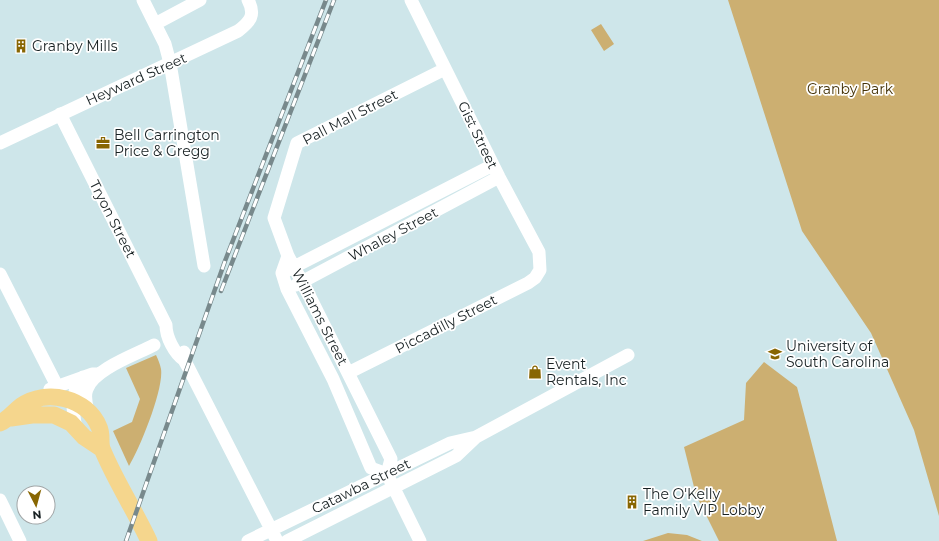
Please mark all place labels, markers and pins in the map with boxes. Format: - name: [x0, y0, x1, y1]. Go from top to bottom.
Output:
- place label: Granby Mills: [32, 37, 118, 55]
- building icon: Granby Mills: [13, 38, 29, 54]
- place label: Bell Carrington Price & Gregg: [114, 126, 220, 160]
- office icon: Bell Carrington Price & Gregg: [95, 135, 111, 151]
- place label: University of South Carolina: [786, 337, 889, 371]
- school or university icon: University of South Carolina: [767, 346, 783, 362]
- place label: Event Rentals, Inc: [546, 355, 627, 389]
- shop icon: Event Rentals, Inc: [527, 364, 543, 380]
- place label: The O'Kelly Family VIP Lobby: [643, 485, 765, 519]
- building icon: The O'Kelly Family VIP Lobby: [624, 494, 640, 510]

